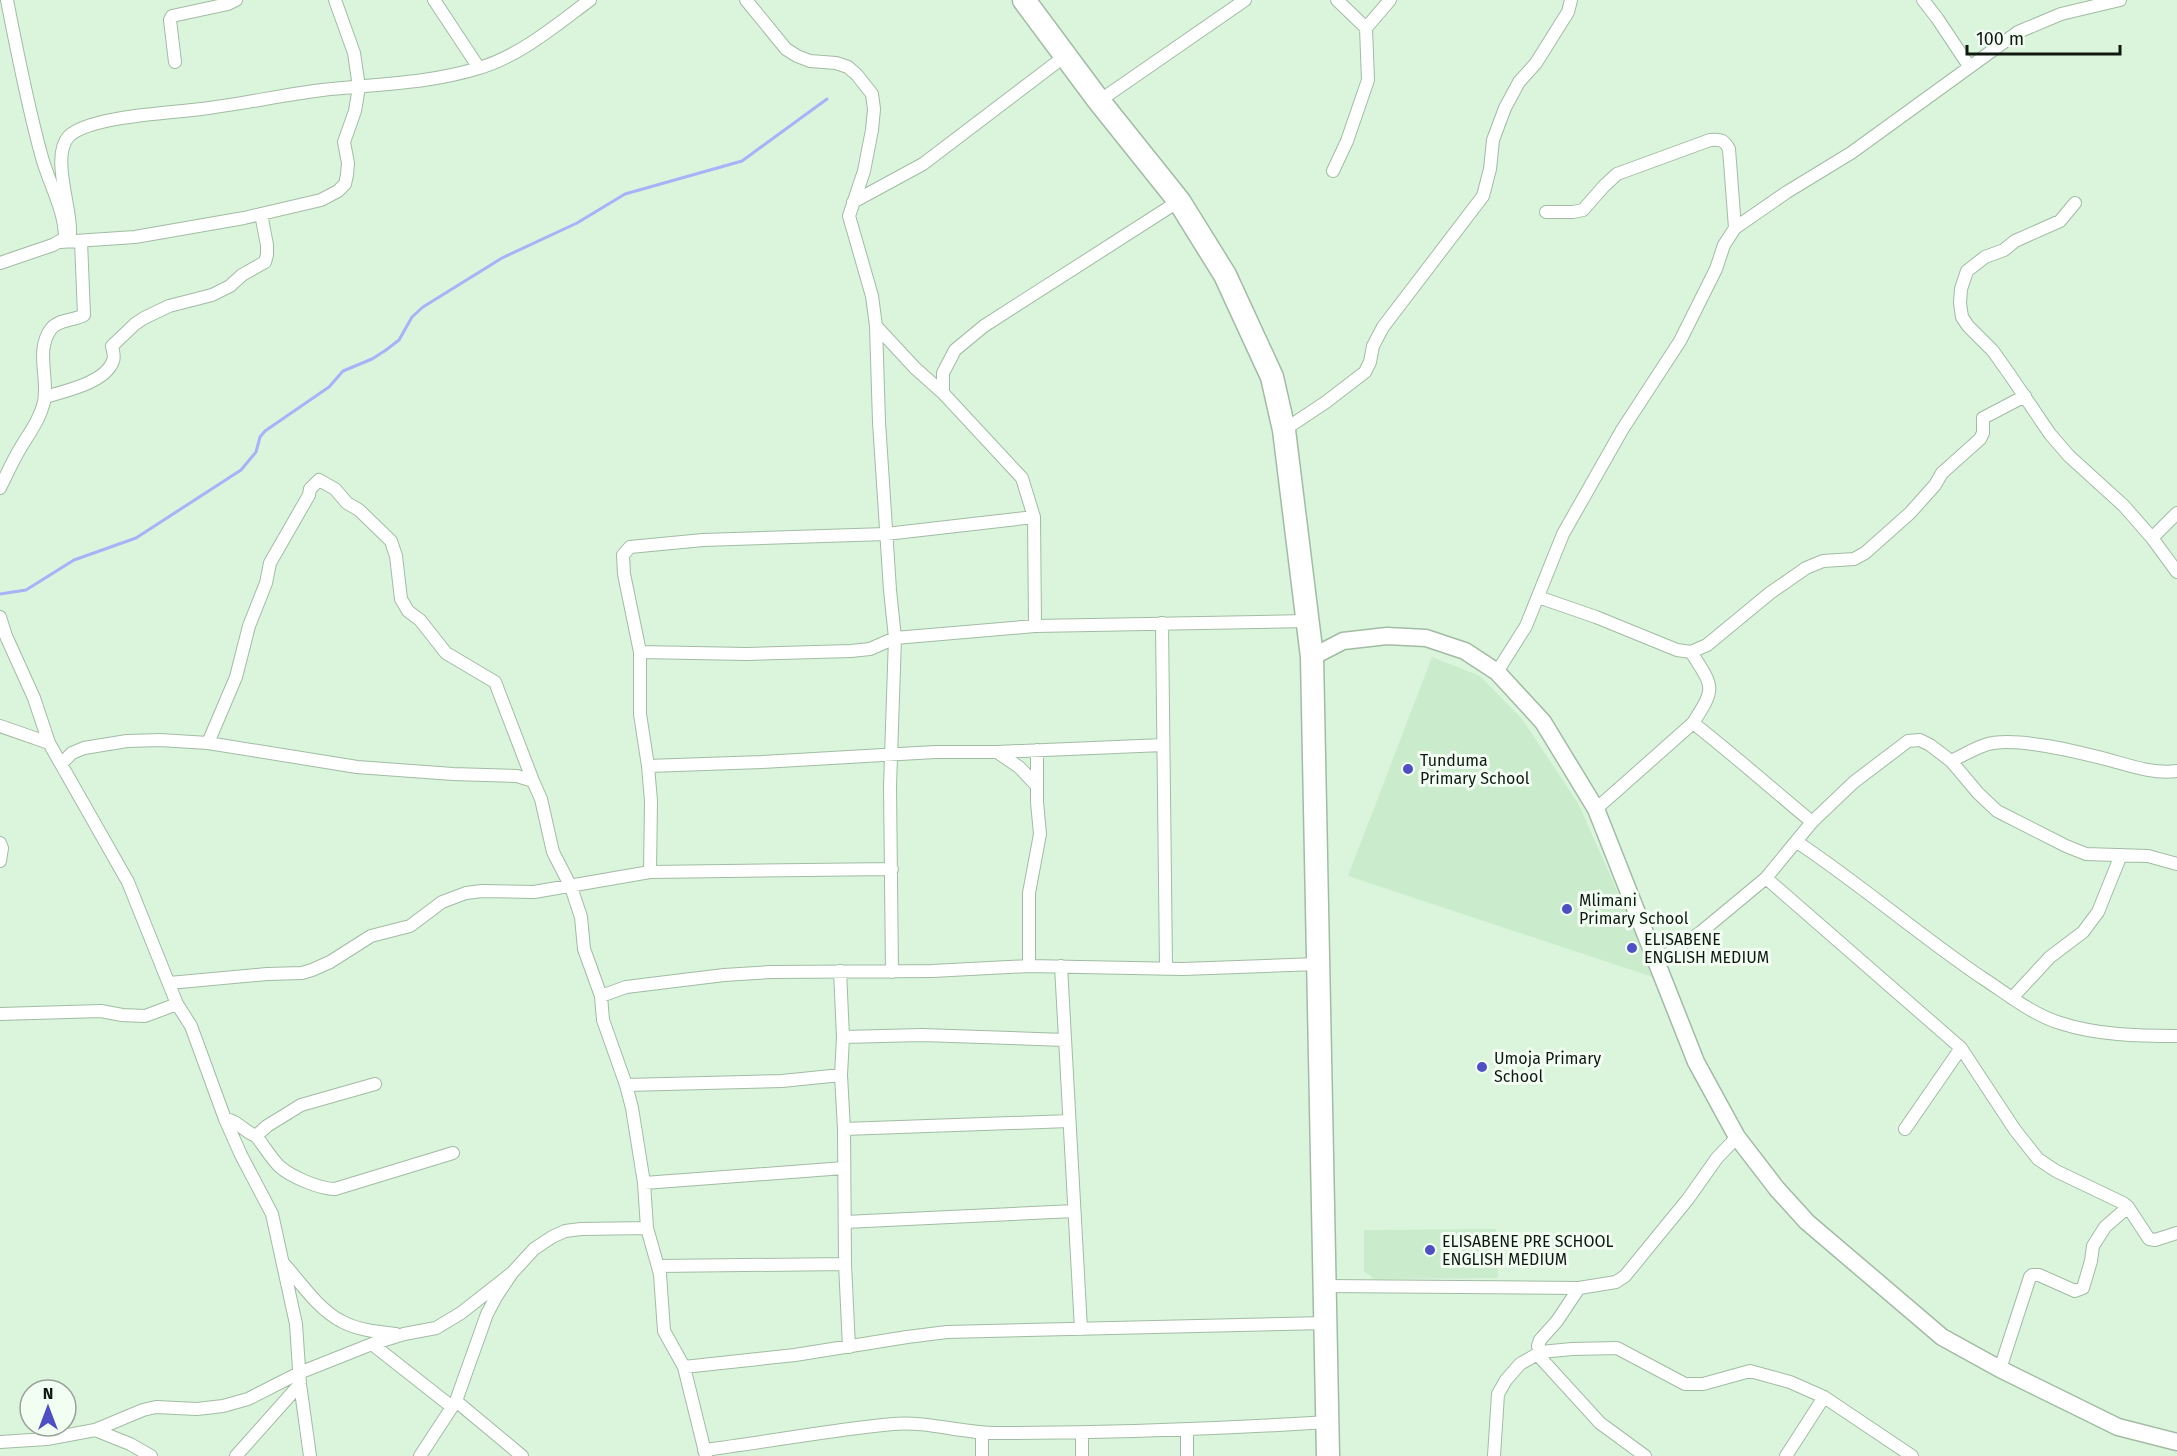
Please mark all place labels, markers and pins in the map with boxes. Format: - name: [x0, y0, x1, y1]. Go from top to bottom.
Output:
- place label: Tunduma Primary School: [1420, 751, 1530, 788]
- marker: Tunduma Primary School: [1401, 762, 1415, 776]
- place label: Mlimani Primary School: [1579, 891, 1689, 928]
- marker: Mlimani Primary School: [1560, 902, 1574, 916]
- place label: ELISABENE ENGLISH MEDIUM: [1644, 930, 1769, 967]
- marker: ELISABENE ENGLISH MEDIUM: [1625, 941, 1639, 955]
- place label: Umoja Primary School: [1494, 1049, 1601, 1086]
- marker: Umoja Primary School: [1475, 1060, 1489, 1074]
- place label: ELISABENE PRE SCHOOL ENGLISH MEDIUM: [1442, 1232, 1614, 1269]
- marker: ELISABENE PRE SCHOOL ENGLISH MEDIUM: [1423, 1243, 1437, 1257]

